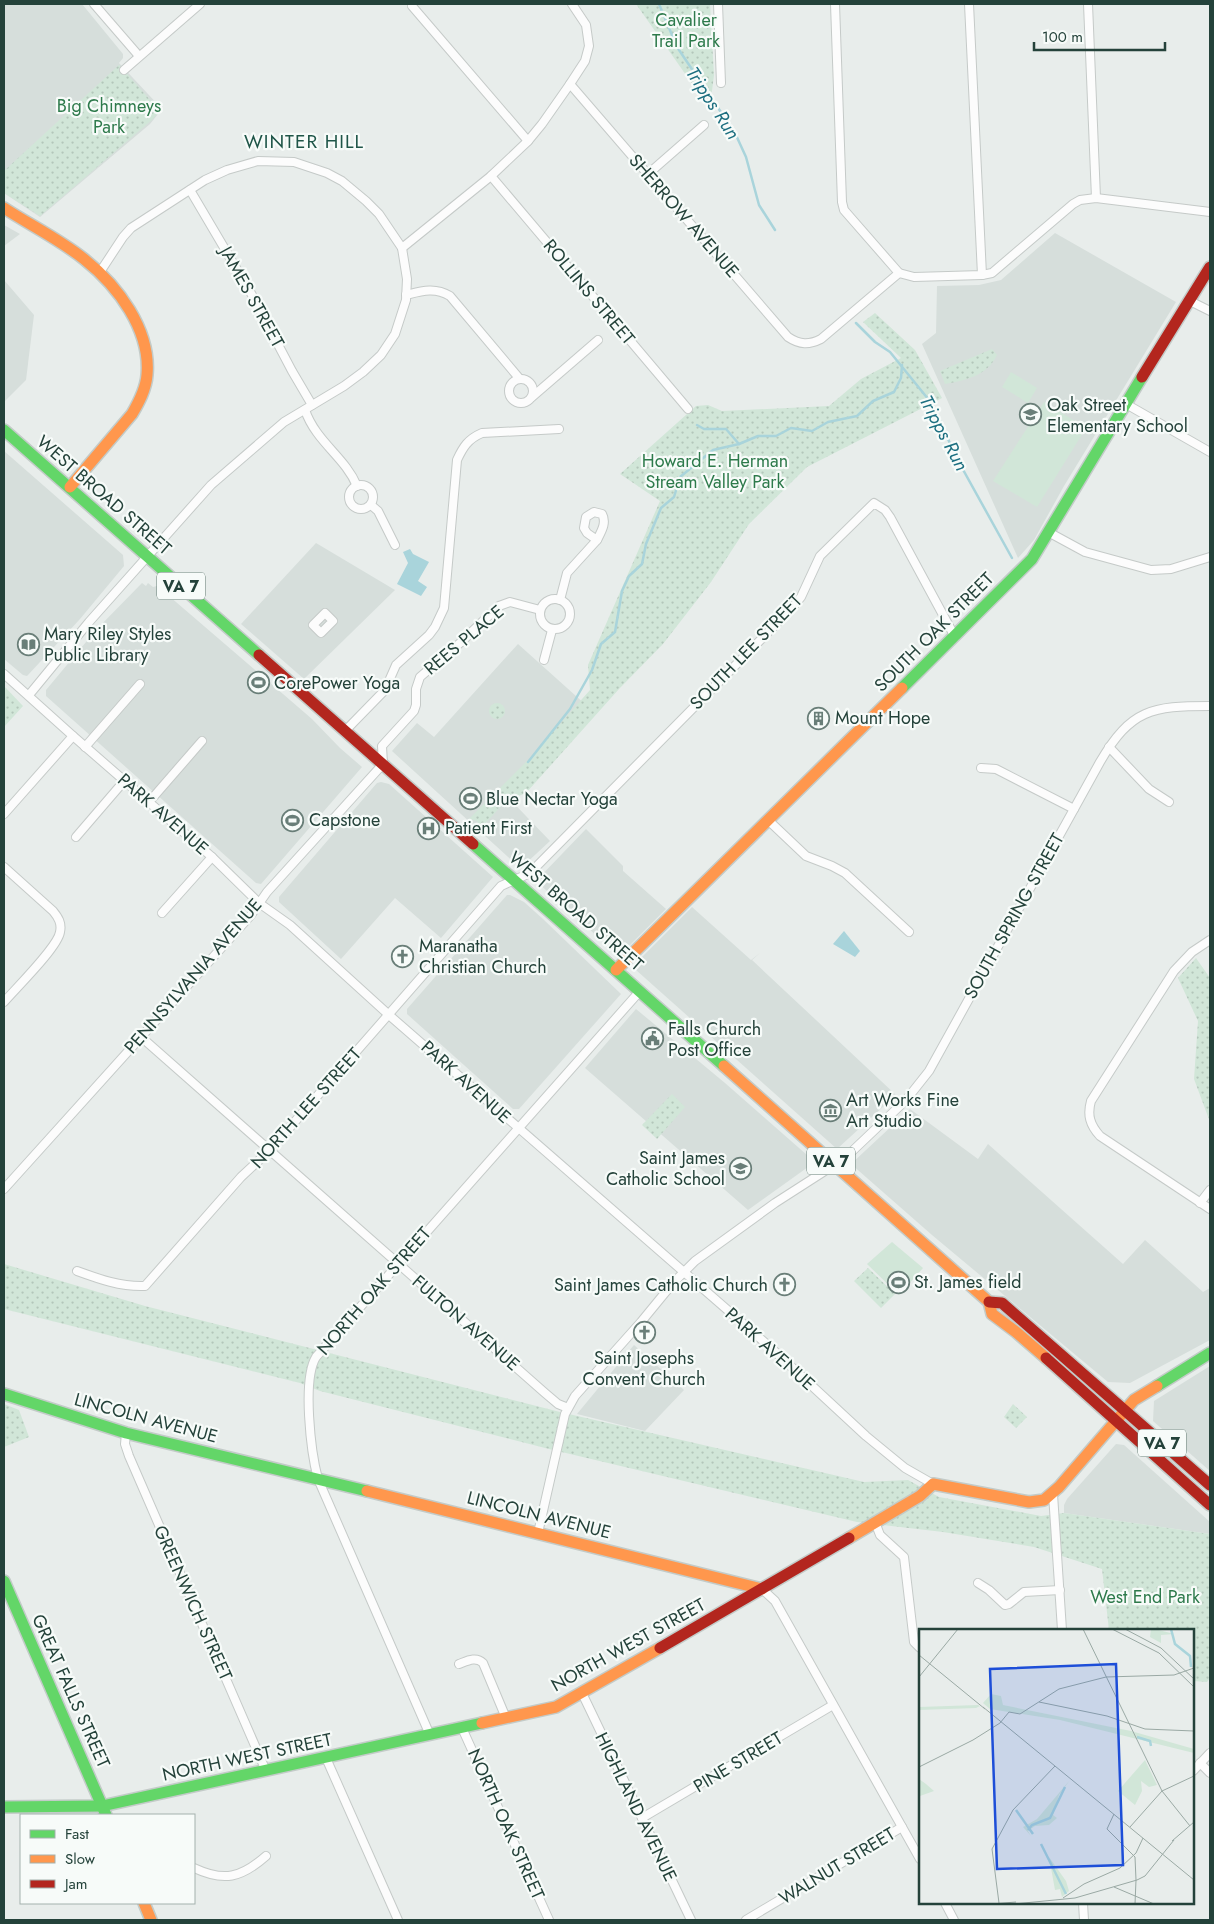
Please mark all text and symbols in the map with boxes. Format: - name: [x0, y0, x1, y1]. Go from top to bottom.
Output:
- park label: Cavalier Trail Park: [652, 7, 720, 54]
- scale bar: [1034, 20, 1165, 52]
- text: 100 m: [1042, 26, 1083, 48]
- water label: Tripps Run: [679, 61, 747, 145]
- park label: Big Chimneys Park: [57, 93, 161, 140]
- district label: WINTER HILL: [244, 128, 364, 155]
- street label: SHERROW AVENUE: [623, 148, 745, 284]
- street label: ROLLINS STREET: [537, 234, 641, 351]
- street label: JAMES STREET: [212, 240, 291, 353]
- water label: Tripps Run: [913, 390, 975, 476]
- place label: Oak Street Elementary School: [1047, 392, 1188, 439]
- school or university icon: Oak Street Elementary School: [1019, 403, 1043, 427]
- street label: WEST BROAD STREET: [31, 429, 178, 561]
- park label: Howard E. Herman Stream Valley Park: [642, 448, 788, 495]
- street label: SOUTH OAK STREET: [868, 566, 1000, 698]
- road number: VA 7: [157, 572, 205, 600]
- street label: SOUTH LEE STREET: [684, 588, 809, 716]
- street label: REES PLACE: [418, 599, 510, 681]
- place label: Mary Riley Styles Public Library: [44, 621, 171, 668]
- library icon: Mary Riley Styles Public Library: [16, 632, 40, 656]
- place label: CorePower Yoga: [274, 670, 400, 696]
- sports icon: CorePower Yoga: [246, 671, 270, 695]
- place label: Mount Hope: [835, 705, 930, 731]
- building icon: Mount Hope: [807, 706, 831, 730]
- street label: PARK AVENUE: [112, 767, 214, 861]
- place label: Blue Nectar Yoga: [486, 786, 618, 812]
- sports icon: Blue Nectar Yoga: [458, 787, 482, 811]
- place label: Capstone: [309, 807, 380, 833]
- sports icon: Capstone: [281, 808, 305, 832]
- place label: Patient First: [445, 815, 533, 841]
- hospital icon: Patient First: [417, 816, 441, 840]
- street label: SOUTH SPRING STREET: [958, 828, 1071, 1004]
- street label: WEST BROAD STREET: [503, 845, 650, 977]
- street label: PENNSYLVANIA AVENUE: [118, 893, 268, 1059]
- place label: Maranatha Christian Church: [419, 933, 547, 980]
- church icon: Maranatha Christian Church: [391, 944, 415, 968]
- place label: Falls Church Post Office: [668, 1016, 761, 1063]
- public building icon: Falls Church Post Office: [640, 1027, 664, 1051]
- street label: PARK AVENUE: [415, 1034, 517, 1130]
- street label: NORTH LEE STREET: [245, 1041, 368, 1174]
- place label: Art Works Fine Art Studio: [846, 1087, 959, 1134]
- museum icon: Art Works Fine Art Studio: [818, 1098, 842, 1122]
- place label: Saint James Catholic School: [606, 1145, 725, 1192]
- road number: VA 7: [807, 1148, 855, 1174]
- school or university icon: Saint James Catholic School: [729, 1156, 753, 1180]
- street label: NORTH OAK STREET: [311, 1221, 438, 1361]
- street label: FULTON AVENUE: [406, 1269, 526, 1377]
- place label: St. James field: [914, 1269, 1021, 1295]
- sports icon: St. James field: [886, 1270, 910, 1294]
- place label: Saint James Catholic Church: [554, 1272, 768, 1298]
- church icon: Saint James Catholic Church: [772, 1273, 796, 1297]
- street label: PARK AVENUE: [719, 1301, 821, 1397]
- church icon: Saint Josephs Convent Church: [632, 1321, 656, 1345]
- place label: Saint Josephs Convent Church: [583, 1345, 705, 1392]
- street label: LINCOLN AVENUE: [71, 1386, 221, 1450]
- road number: VA 7: [1138, 1430, 1186, 1456]
- street label: LINCOLN AVENUE: [464, 1485, 614, 1545]
- street label: GREENWICH STREET: [147, 1521, 239, 1685]
- park label: West End Park: [1090, 1584, 1200, 1610]
- street label: NORTH WEST STREET: [546, 1591, 710, 1698]
- street label: GREAT FALLS STREET: [25, 1610, 117, 1773]
- inset map: [919, 1629, 1194, 1904]
- street label: PINE STREET: [688, 1725, 788, 1799]
- street label: NORTH WEST STREET: [160, 1726, 335, 1788]
- street label: HIGHLAND AVENUE: [589, 1728, 683, 1886]
- street label: NORTH OAK STREET: [461, 1744, 551, 1904]
- legend: [20, 1814, 195, 1904]
- street label: WALNUT STREET: [774, 1821, 901, 1911]
- text: Fast: [65, 1823, 89, 1845]
- text: Slow: [65, 1848, 96, 1870]
- text: Jam: [63, 1873, 88, 1895]

